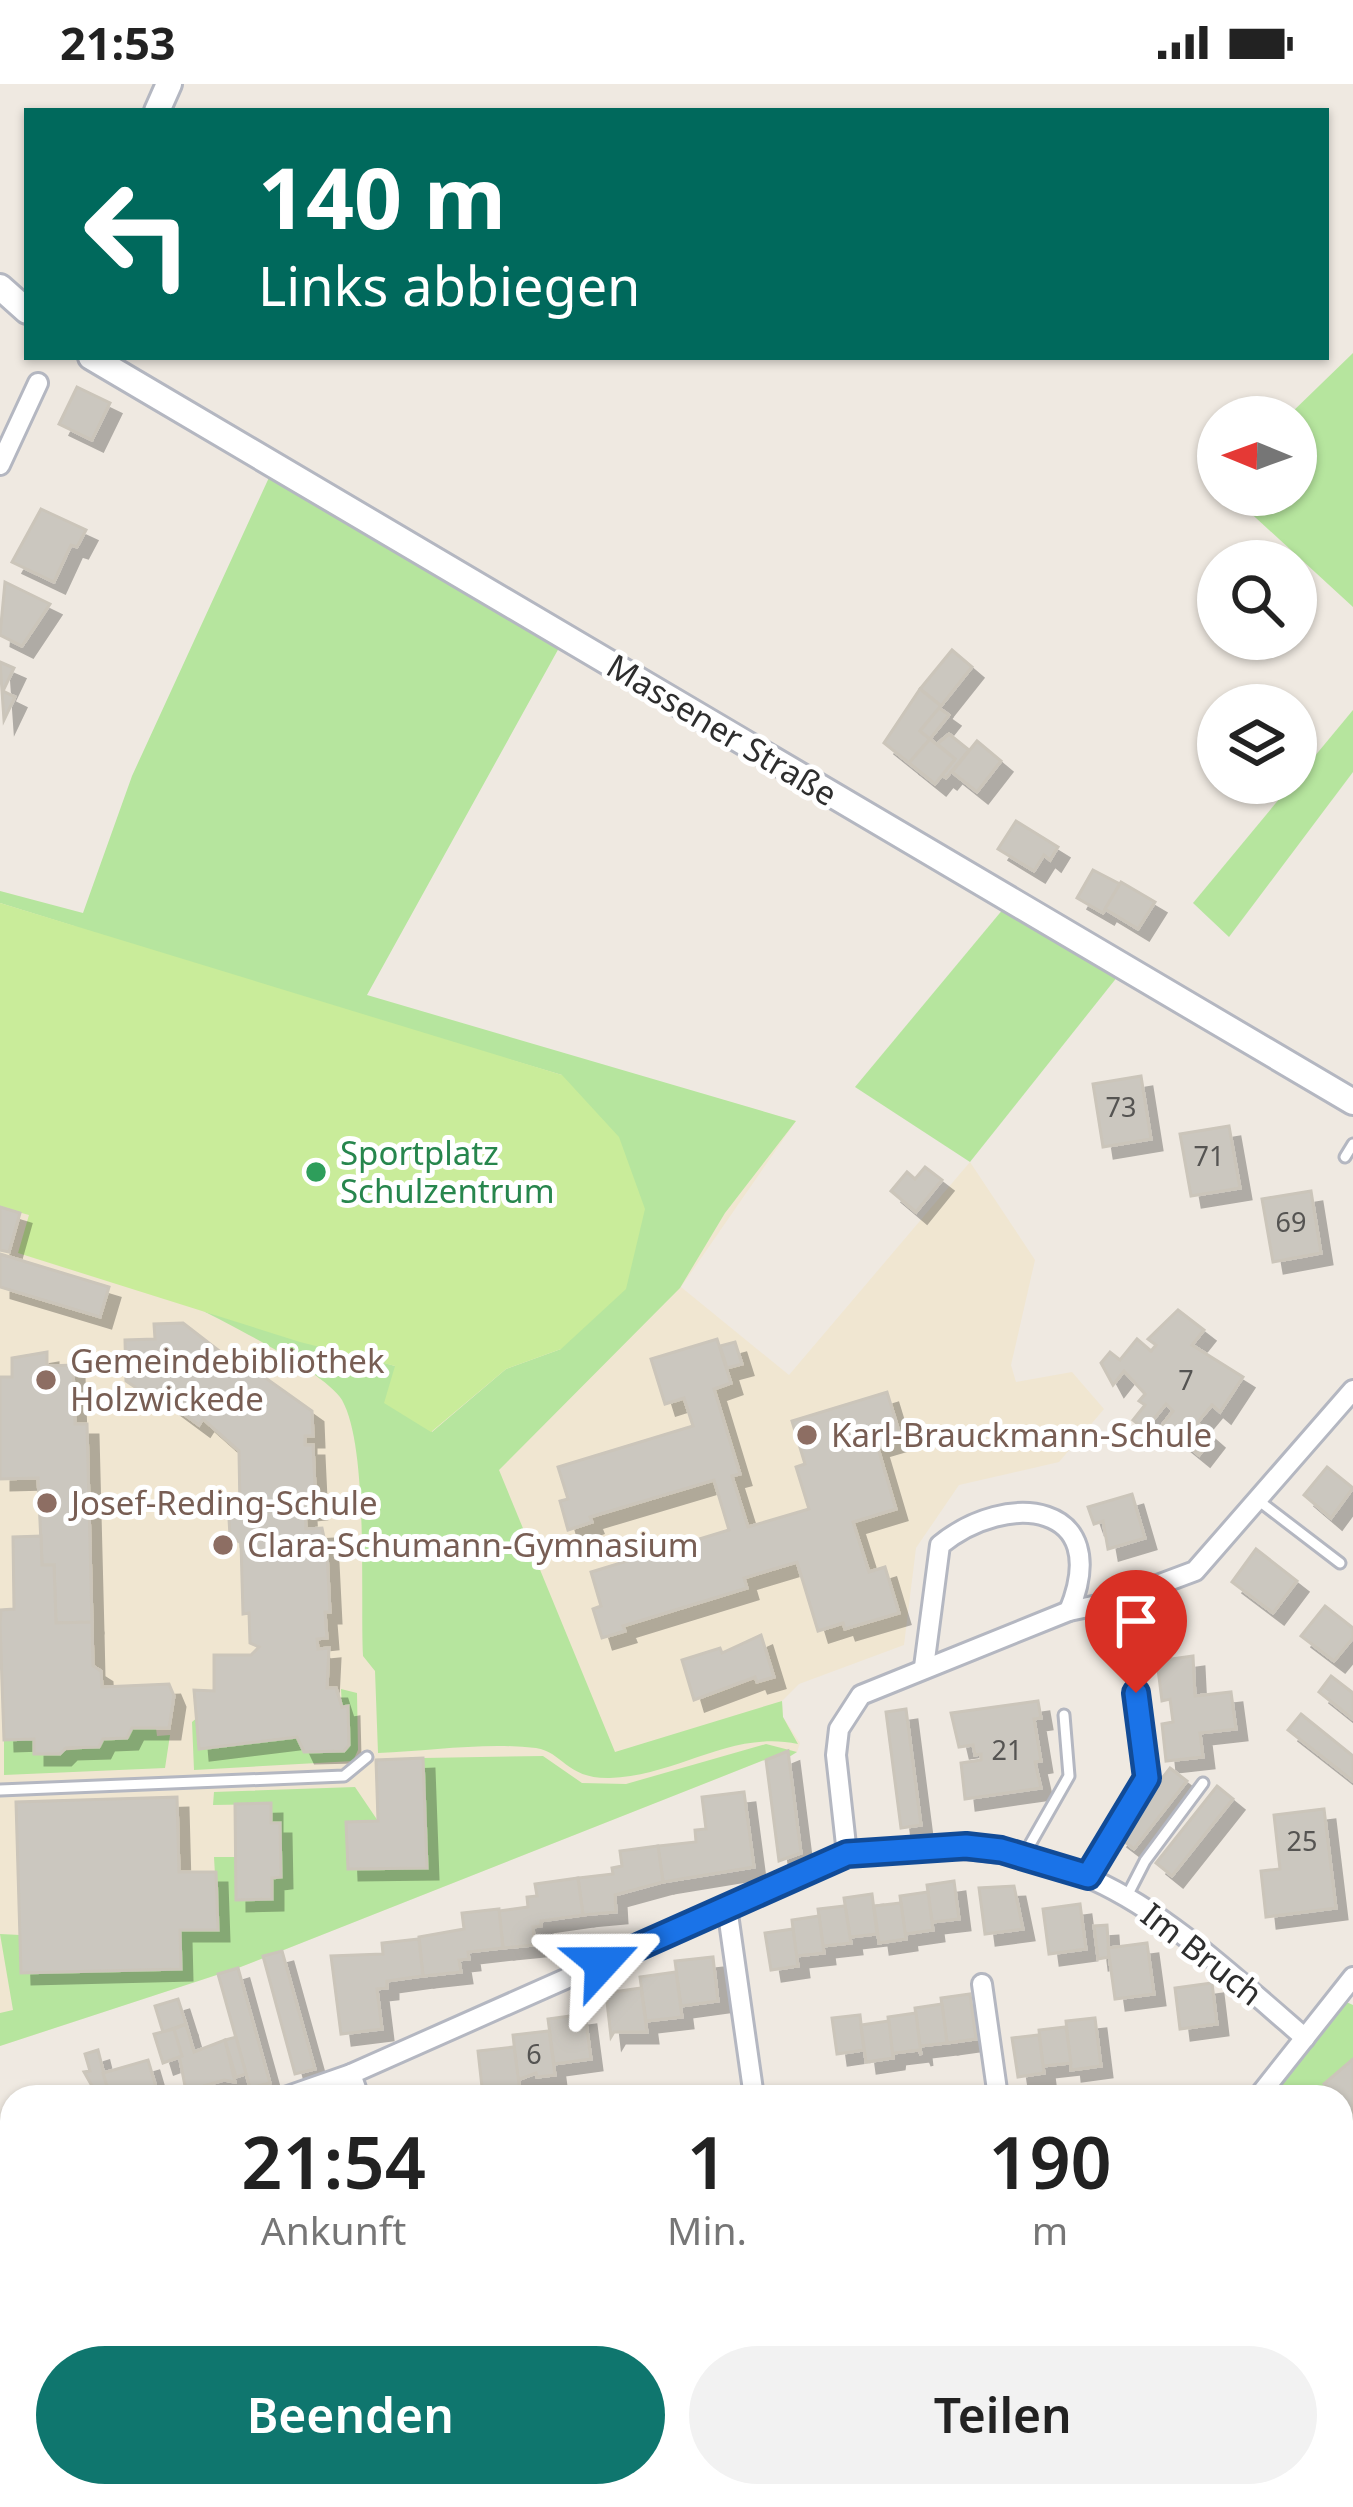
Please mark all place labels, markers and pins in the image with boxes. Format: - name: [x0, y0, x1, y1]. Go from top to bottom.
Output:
- place label: Sportplatz Schulzentrum: [340, 1130, 555, 1213]
- marker: Sportplatz Schulzentrum: [303, 1159, 329, 1185]
- place label: Gemeindebibliothek Holzwickede: [70, 1338, 385, 1421]
- marker: Gemeindebibliothek Holzwickede: [33, 1367, 59, 1393]
- place label: Karl-Brauckmann-Schule: [831, 1412, 1212, 1457]
- marker: Karl-Brauckmann-Schule: [794, 1422, 820, 1448]
- place label: Josef-Reding-Schule: [68, 1480, 378, 1525]
- marker: Josef-Reding-Schule: [34, 1490, 60, 1516]
- place label: Clara-Schumann-Gymnasium: [247, 1522, 699, 1567]
- marker: Clara-Schumann-Gymnasium: [210, 1532, 236, 1558]
- pin: [1085, 1570, 1187, 1693]

